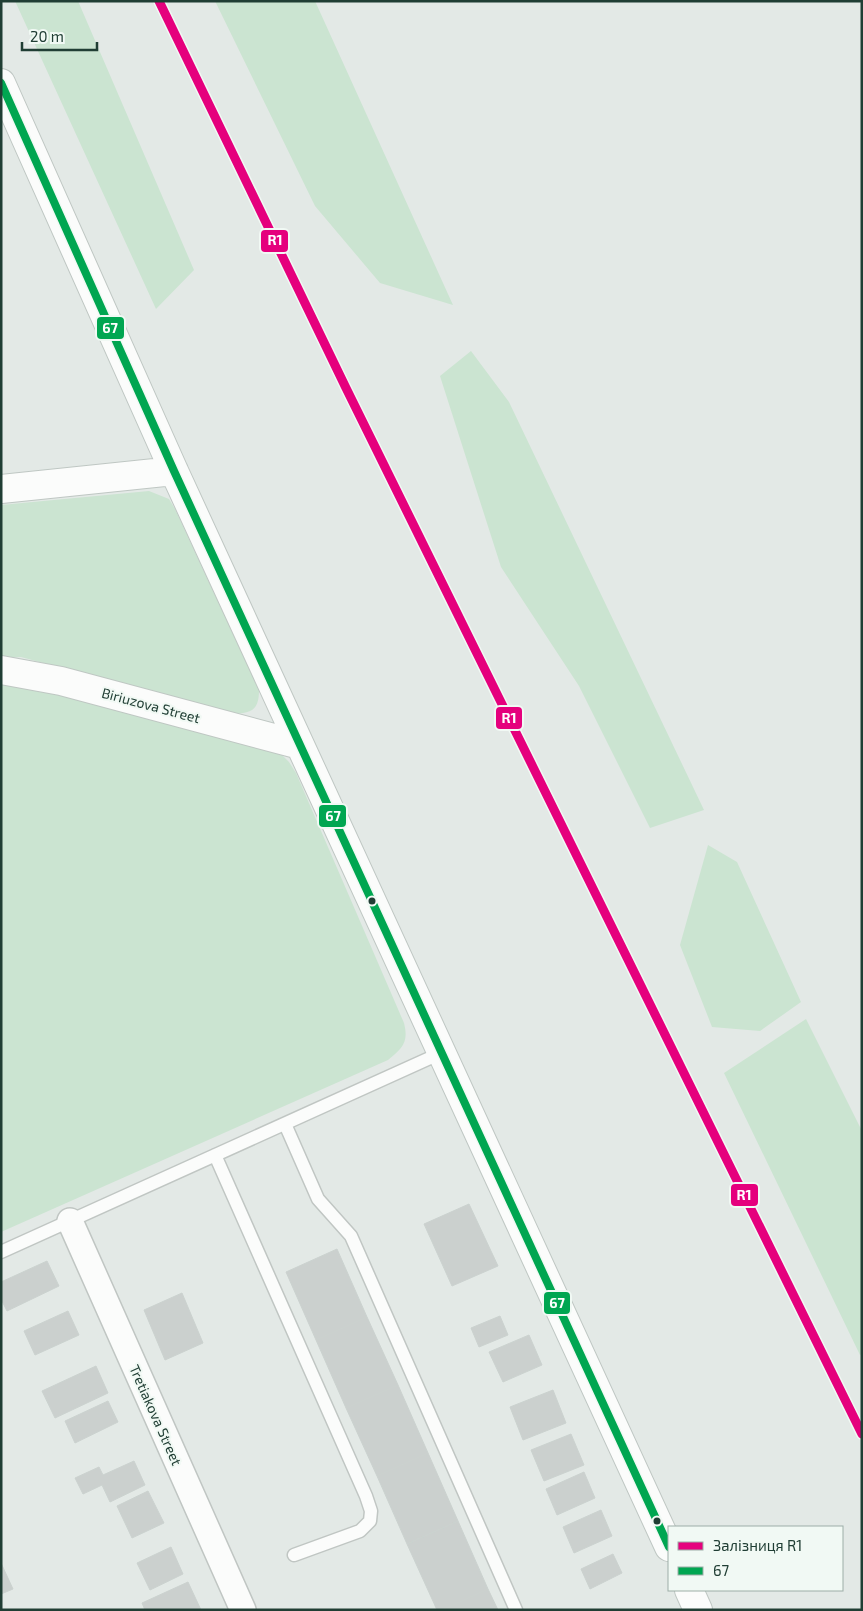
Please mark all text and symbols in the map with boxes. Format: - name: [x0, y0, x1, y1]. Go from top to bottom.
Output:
- scale bar: [22, 20, 98, 52]
- text: 20 m: [30, 27, 64, 45]
- line badge: R1: [260, 229, 289, 253]
- text: R1: [267, 231, 283, 248]
- line badge: 67: [96, 316, 125, 340]
- text: 67: [102, 319, 118, 336]
- street label: Biriuzova Street: [100, 684, 202, 726]
- line badge: R1: [495, 706, 523, 730]
- text: R1: [501, 709, 517, 726]
- line badge: 67: [318, 804, 347, 828]
- text: 67: [325, 807, 341, 824]
- unlabelled marker: [367, 896, 377, 906]
- line badge: R1: [730, 1183, 759, 1207]
- text: R1: [736, 1186, 752, 1203]
- line badge: 67: [543, 1291, 571, 1315]
- text: 67: [549, 1294, 565, 1311]
- street label: Tretiakova Street: [126, 1362, 186, 1468]
- unlabelled marker: [652, 1516, 662, 1526]
- legend: [668, 1526, 843, 1591]
- text: Залізниця R1: [713, 1536, 802, 1554]
- text: 67: [713, 1561, 730, 1579]

